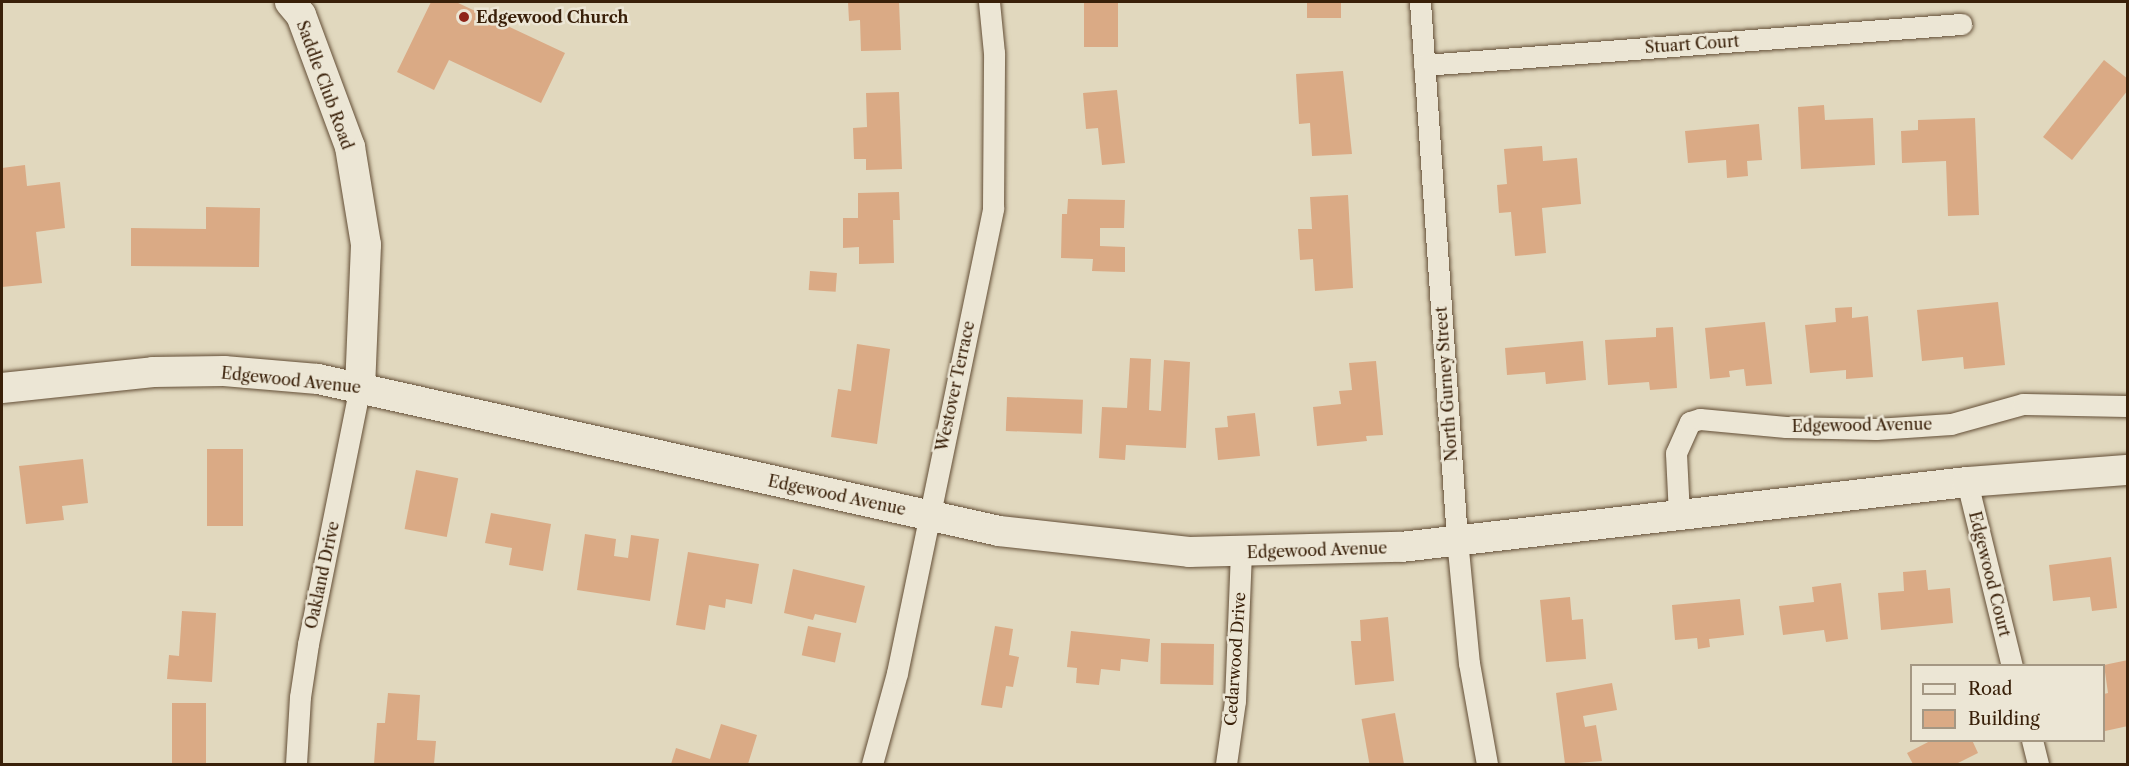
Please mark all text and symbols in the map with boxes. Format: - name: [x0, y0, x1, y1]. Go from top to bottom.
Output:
- place label: Edgewood Church: [476, 7, 628, 27]
- marker: Edgewood Church: [457, 10, 471, 24]
- street label: Saddle Club Road: [293, 18, 357, 152]
- street label: Stuart Court: [1644, 31, 1740, 57]
- street label: North Gurney Street: [1431, 306, 1461, 462]
- street label: Westover Terrace: [932, 319, 978, 453]
- street label: Edgewood Avenue: [220, 363, 362, 397]
- street label: Edgewood Avenue: [1791, 414, 1933, 436]
- street label: Edgewood Avenue: [766, 471, 908, 519]
- street label: Edgewood Court: [1965, 509, 2015, 639]
- street label: Oakland Drive: [301, 519, 343, 631]
- street label: Edgewood Avenue: [1246, 538, 1388, 562]
- street label: Cedarwood Drive: [1221, 591, 1249, 727]
- legend: [1910, 664, 2105, 742]
- text: Road: [1968, 678, 2013, 700]
- text: Building: [1968, 708, 2040, 730]

